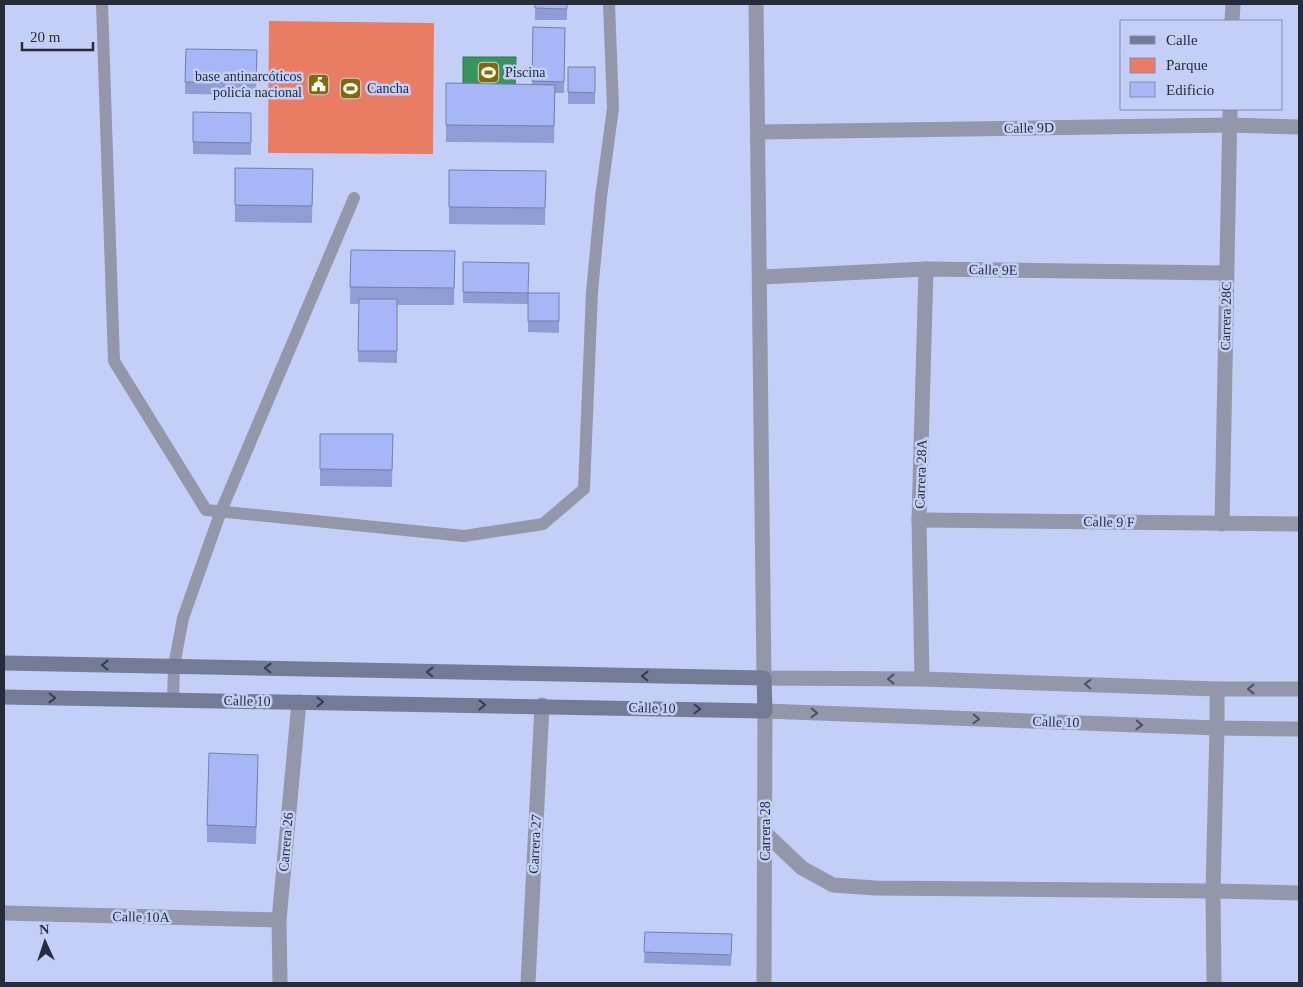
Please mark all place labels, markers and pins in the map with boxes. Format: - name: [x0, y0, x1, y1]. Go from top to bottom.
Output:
- sports icon: Piscina: [477, 60, 501, 84]
- place label: Piscina: [505, 65, 546, 80]
- place label: base antinarcóticos policía nacional: [195, 69, 302, 100]
- public building icon: base antinarcóticos policía nacional: [306, 72, 330, 96]
- sports icon: Cancha: [339, 76, 363, 100]
- place label: Cancha: [367, 81, 410, 96]

